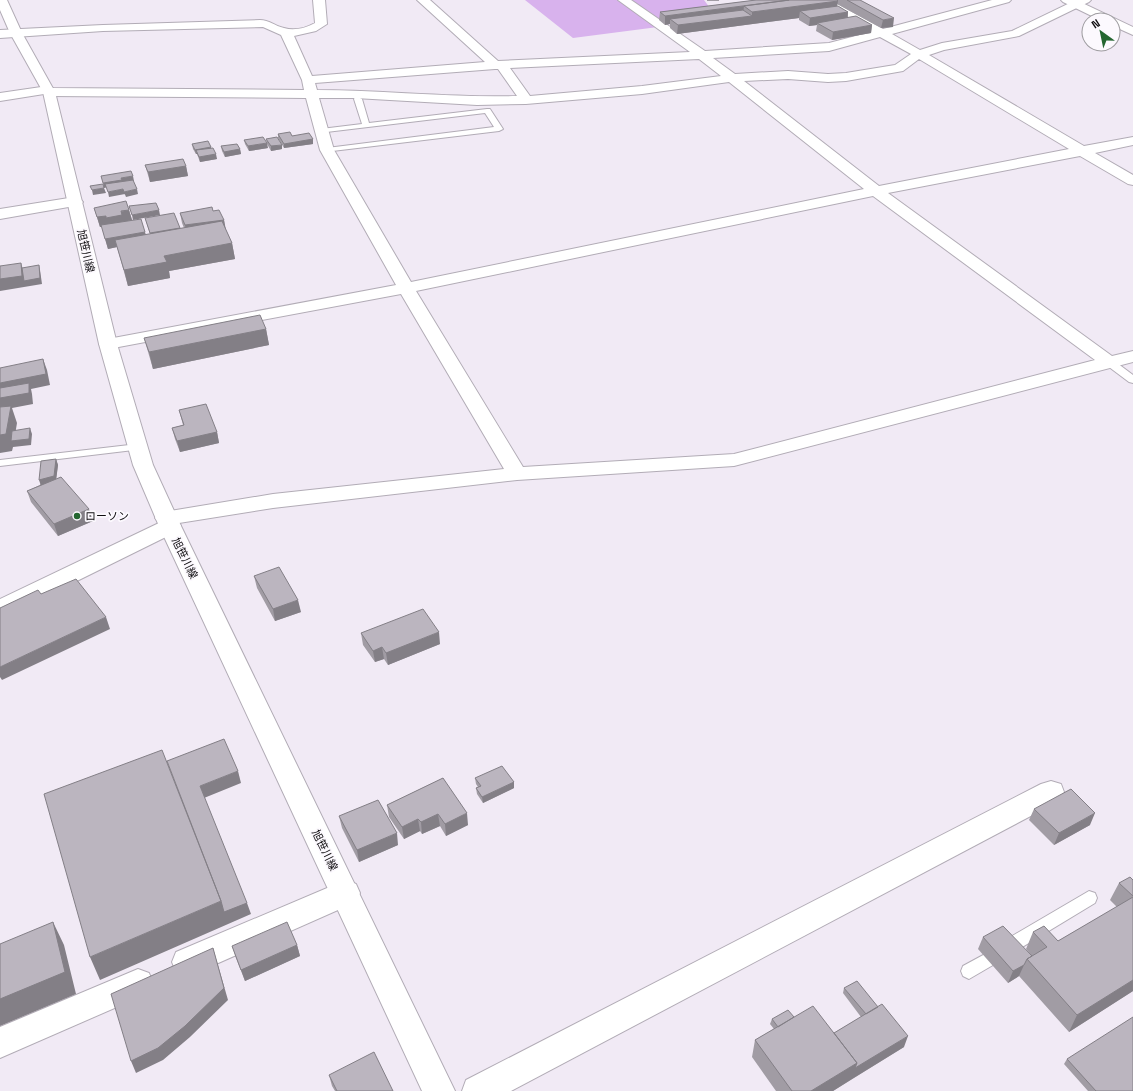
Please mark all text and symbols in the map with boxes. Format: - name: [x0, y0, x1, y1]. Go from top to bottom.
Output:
- north arrow: [1081, 12, 1121, 52]
- text: N: [1089, 16, 1102, 31]
- street label: 旭笹川線: [74, 228, 98, 274]
- place label: ローソン: [85, 509, 129, 523]
- marker: ローソン: [72, 511, 82, 521]
- street label: 旭笹川線: [169, 535, 201, 581]
- street label: 旭笹川線: [309, 827, 341, 873]

